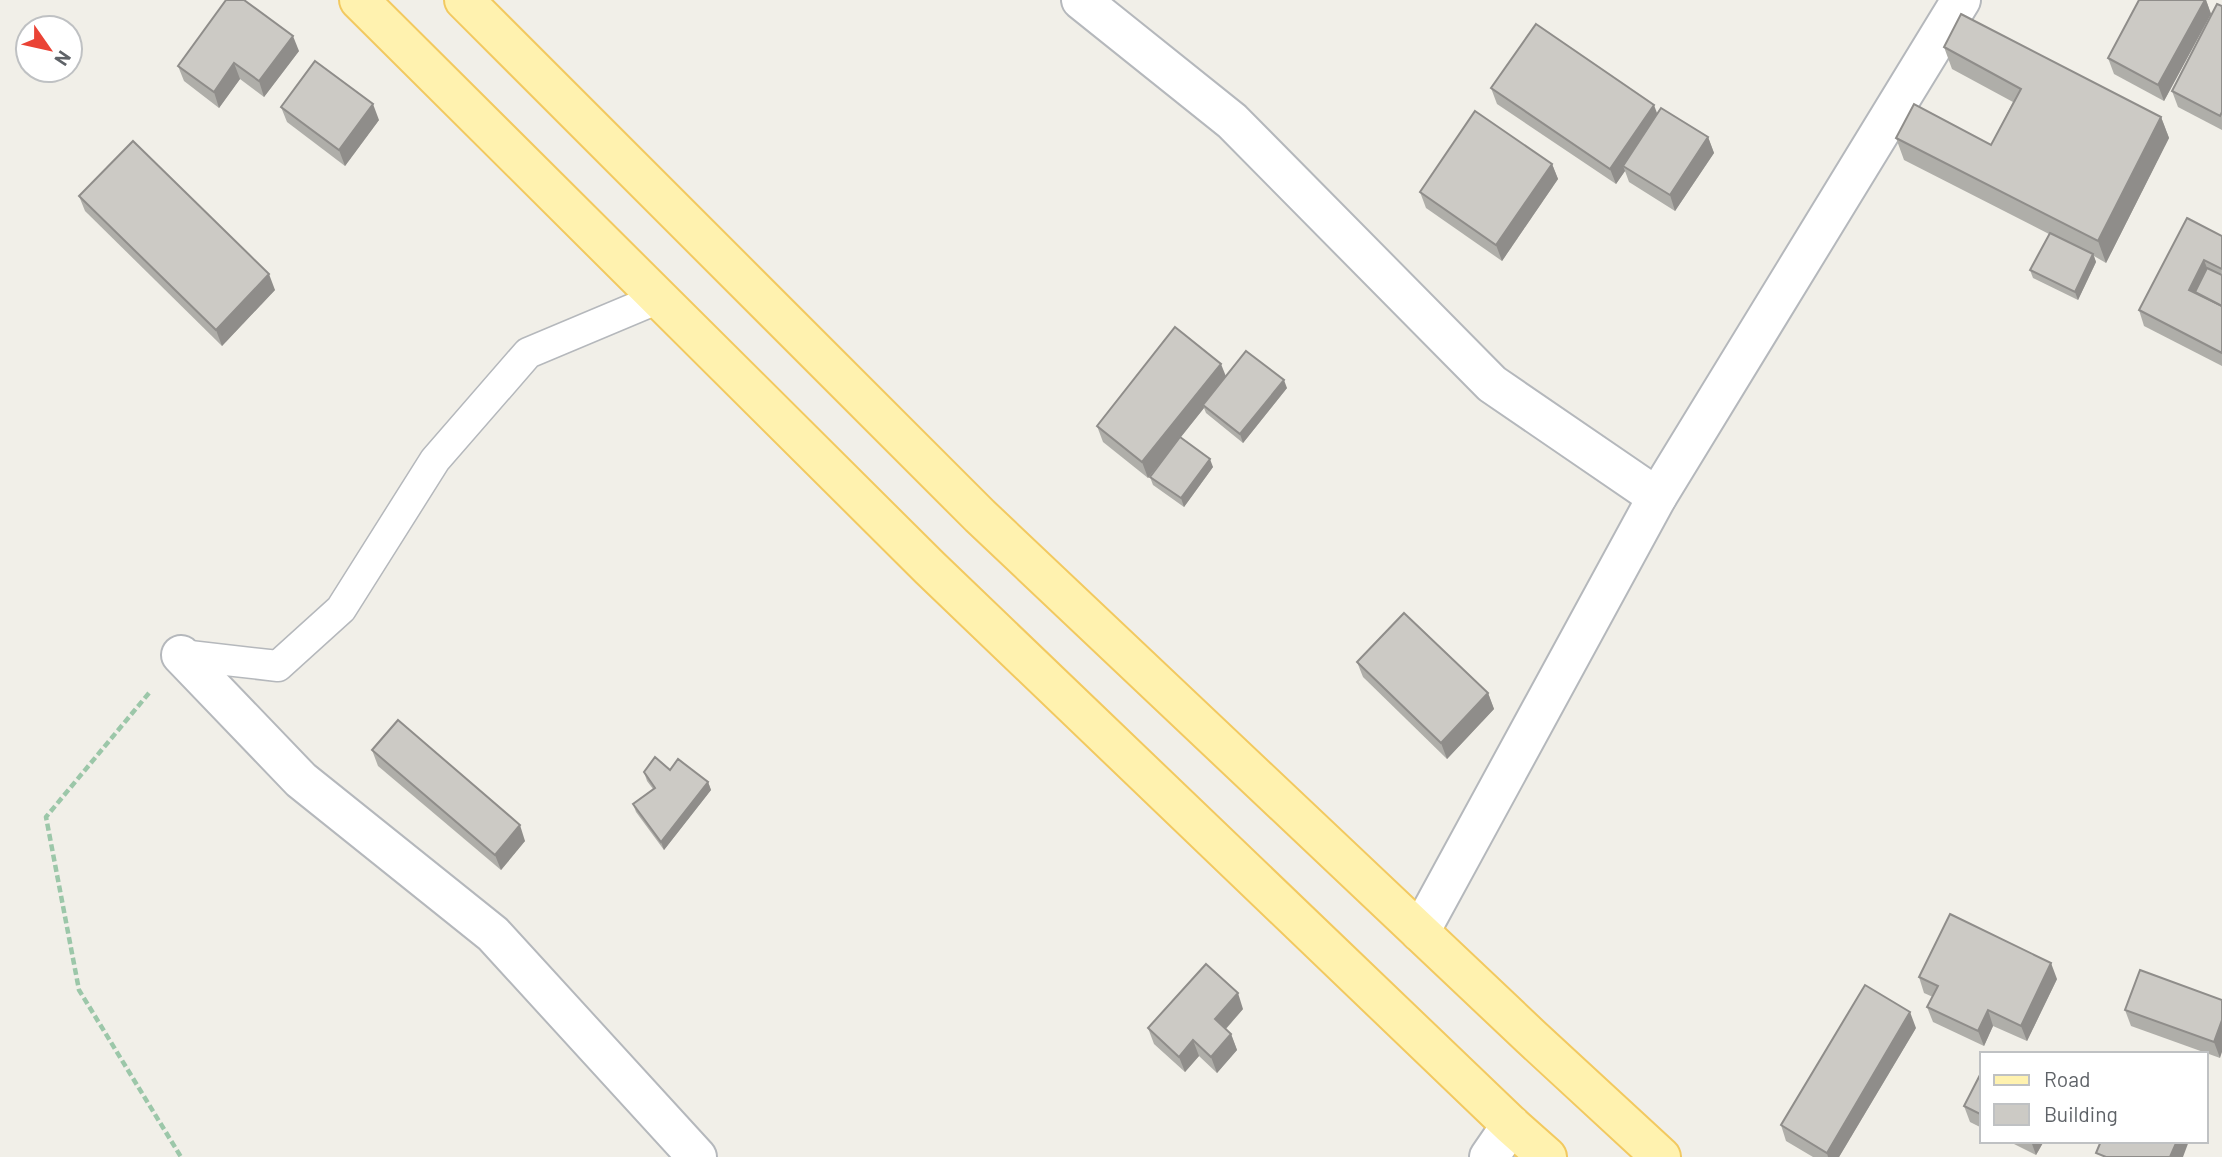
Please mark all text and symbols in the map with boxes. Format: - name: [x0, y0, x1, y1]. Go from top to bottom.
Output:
- north arrow: [14, 14, 84, 84]
- text: N: [50, 47, 77, 70]
- legend: [1980, 1052, 2208, 1143]
- text: Road: [2044, 1066, 2090, 1091]
- text: Building: [2044, 1101, 2118, 1126]

